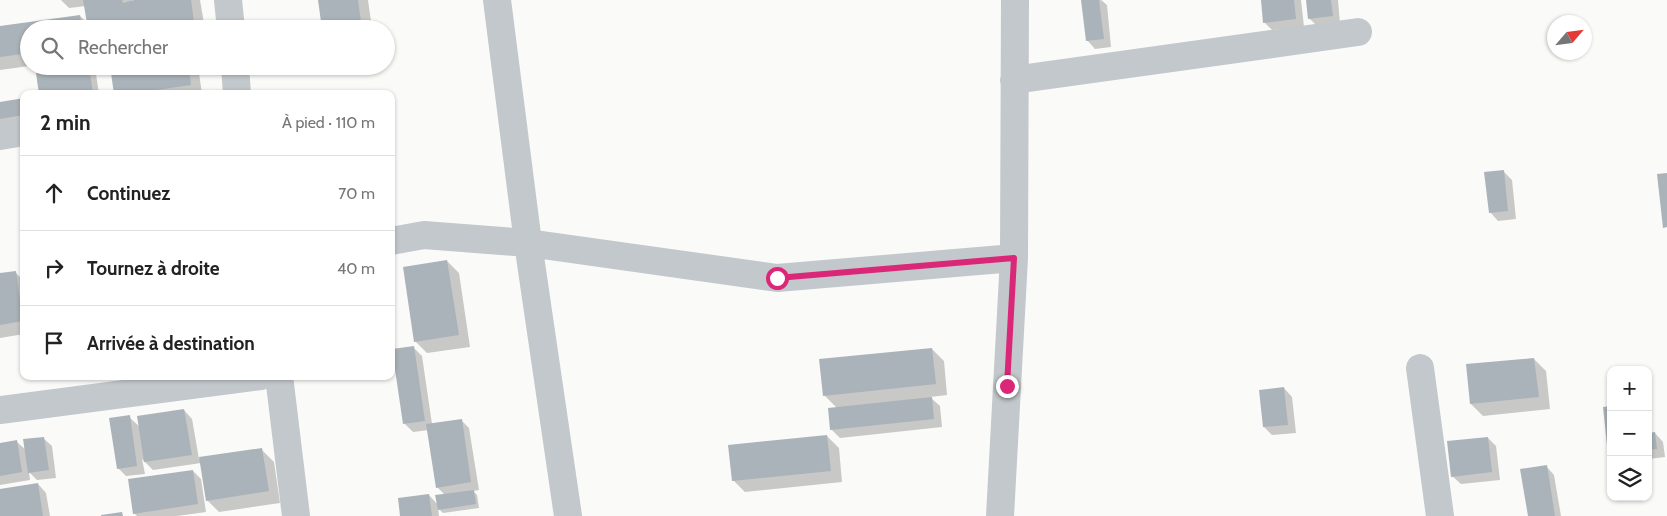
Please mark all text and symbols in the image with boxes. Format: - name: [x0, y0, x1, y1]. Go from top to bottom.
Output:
- north arrow: [1547, 15, 1592, 60]
- search box: [20, 20, 395, 75]
- icon: search: [38, 34, 66, 62]
- text: Rechercher: [78, 36, 168, 59]
- text: 2 min: [40, 110, 91, 135]
- text: À pied · 110 m: [282, 113, 375, 132]
- icon: ahead: [40, 179, 68, 207]
- text: Continuez: [87, 182, 170, 205]
- text: 70 m: [338, 184, 375, 203]
- icon: right: [40, 254, 68, 282]
- text: Tournez à droite: [87, 257, 220, 280]
- text: 40 m: [337, 259, 375, 278]
- route start: [766, 267, 789, 290]
- icon: arrive: [40, 329, 68, 357]
- text: Arrivée à destination: [87, 332, 255, 355]
- map controls: [1607, 366, 1652, 501]
- button: +: [1607, 366, 1652, 411]
- route end: [996, 375, 1019, 398]
- button: −: [1607, 411, 1652, 456]
- button: layers: [1607, 456, 1652, 501]

